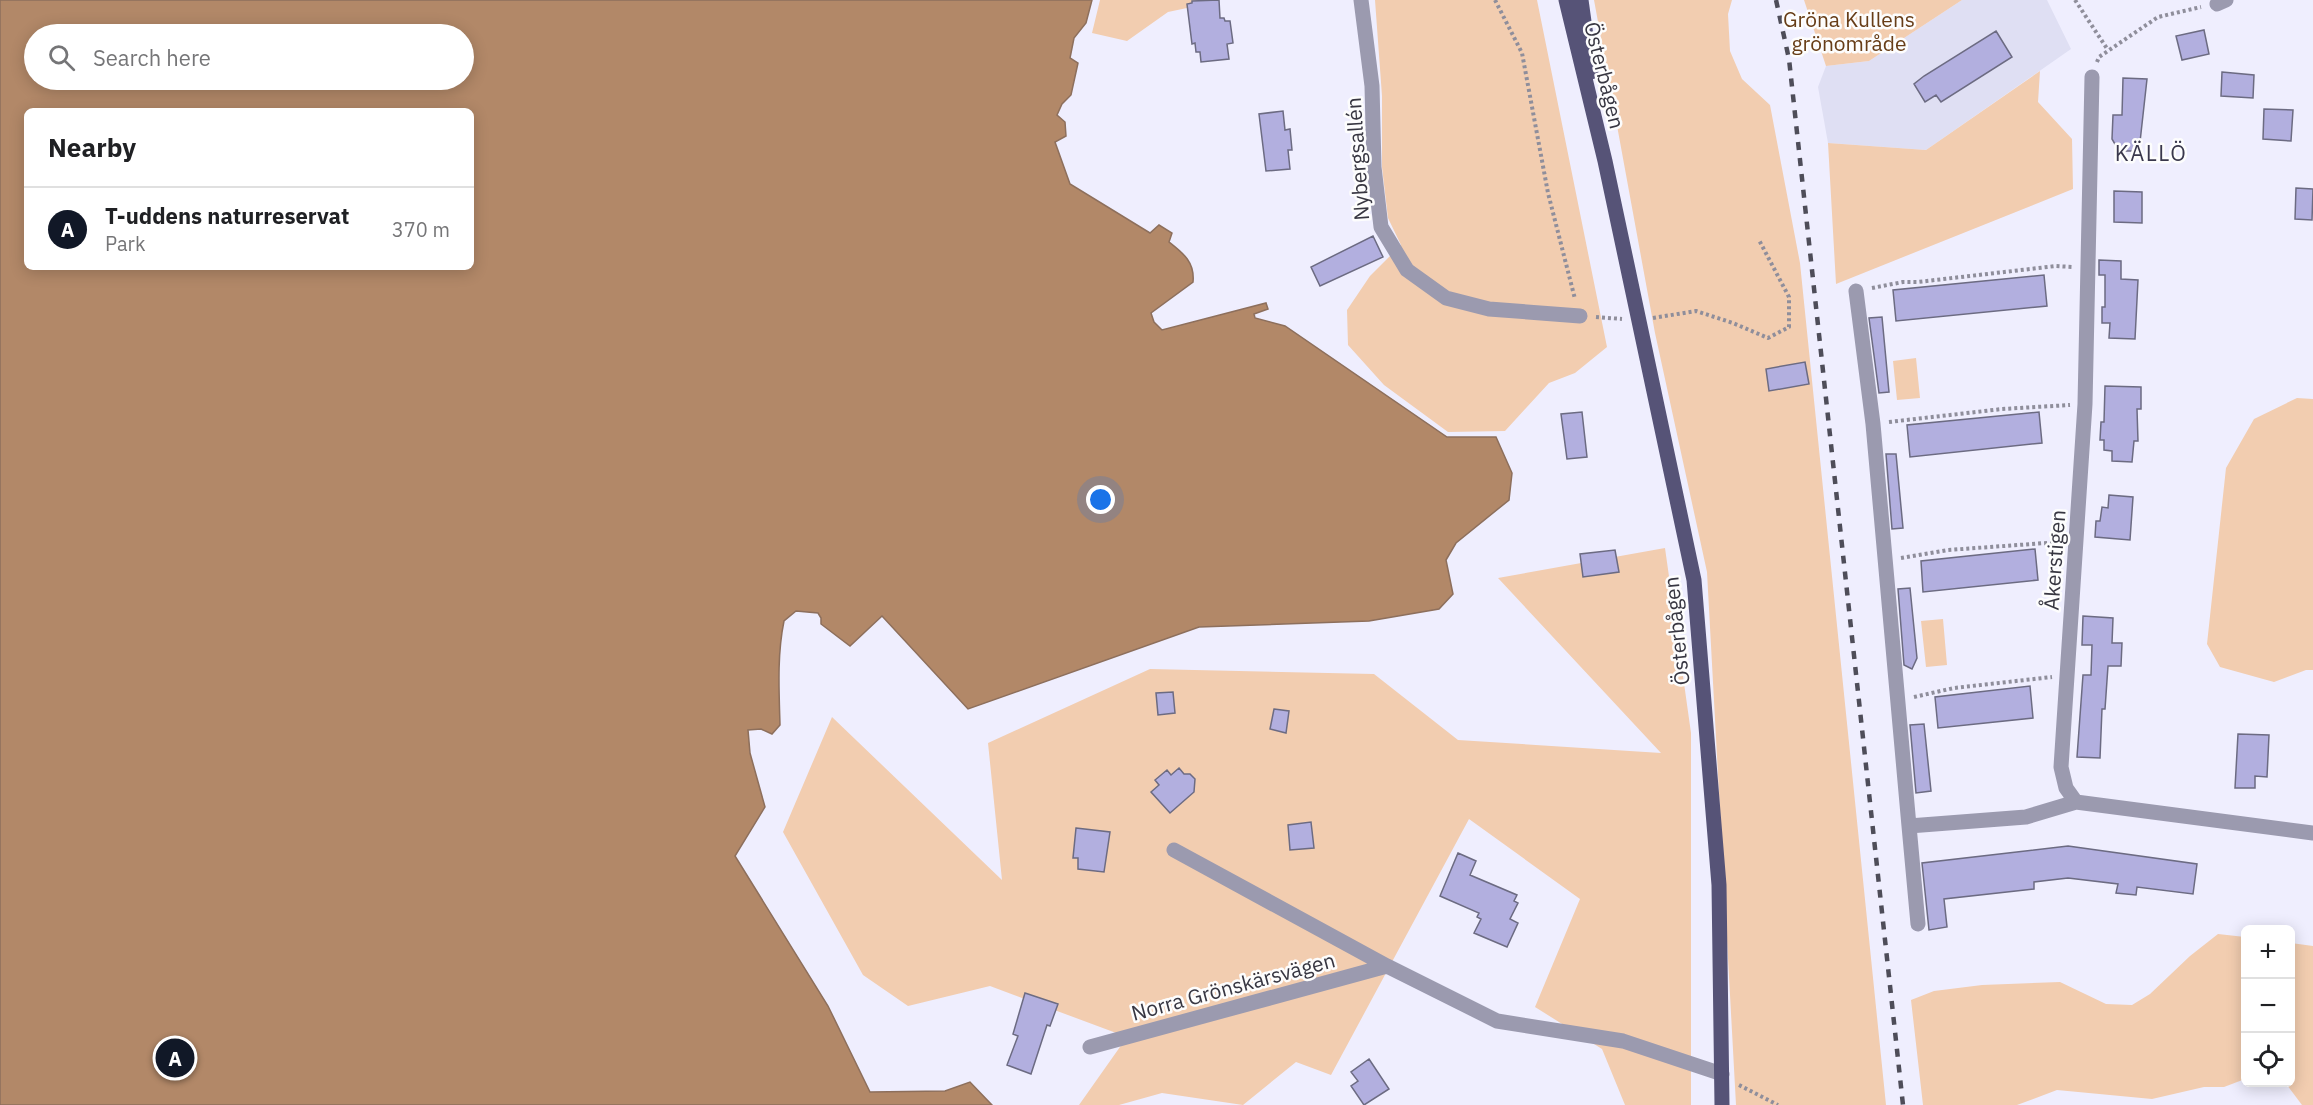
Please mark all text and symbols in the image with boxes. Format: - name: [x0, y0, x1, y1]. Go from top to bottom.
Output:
- park label: Gröna Kullens grönområde: [1783, 5, 1915, 57]
- street label: Österbågen: [1578, 19, 1632, 131]
- search box: [24, 24, 474, 90]
- icon: search: [45, 41, 78, 74]
- text: Search here: [93, 43, 211, 72]
- street label: Nybergsallén: [1339, 96, 1375, 222]
- text: Nearby: [48, 130, 136, 164]
- district label: KÄLLÖ: [2115, 138, 2187, 167]
- text: T-uddens naturreservat: [105, 201, 349, 230]
- text: A: [61, 216, 74, 243]
- text: 370 m: [392, 216, 450, 243]
- text: Park: [105, 230, 145, 257]
- your location: [1086, 485, 1115, 514]
- street label: Åkerstigen: [2037, 509, 2071, 611]
- street label: Österbågen: [1656, 575, 1696, 687]
- map controls: [2241, 925, 2295, 1087]
- button: +: [2241, 925, 2295, 979]
- street label: Norra Grönskärsvägen: [1128, 945, 1338, 1027]
- button: −: [2241, 979, 2295, 1033]
- button: locate: [2241, 1033, 2295, 1087]
- pin: A: [156, 1036, 195, 1080]

